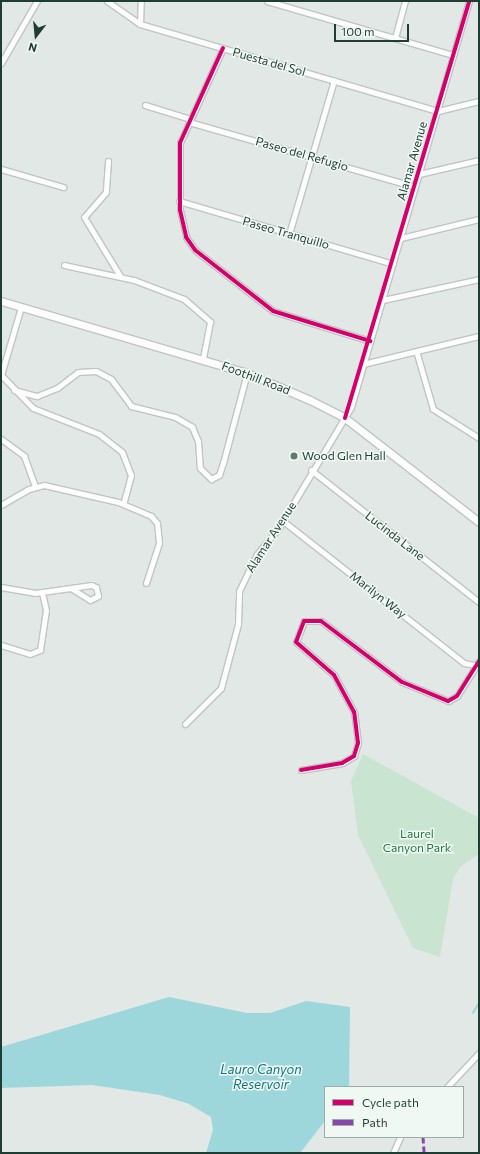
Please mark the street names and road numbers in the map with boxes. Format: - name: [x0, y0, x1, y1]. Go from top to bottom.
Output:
- street label: Puesta del Sol: [231, 45, 307, 79]
- street label: Alamar Avenue: [394, 120, 430, 202]
- street label: Paseo del Refugio: [254, 134, 350, 174]
- street label: Paseo Tranquillo: [241, 214, 331, 252]
- street label: Foothill Road: [220, 358, 292, 398]
- street label: Alamar Avenue: [243, 499, 299, 575]
- street label: Lucinda Lane: [362, 508, 428, 564]
- street label: Marilyn Way: [347, 568, 409, 622]

